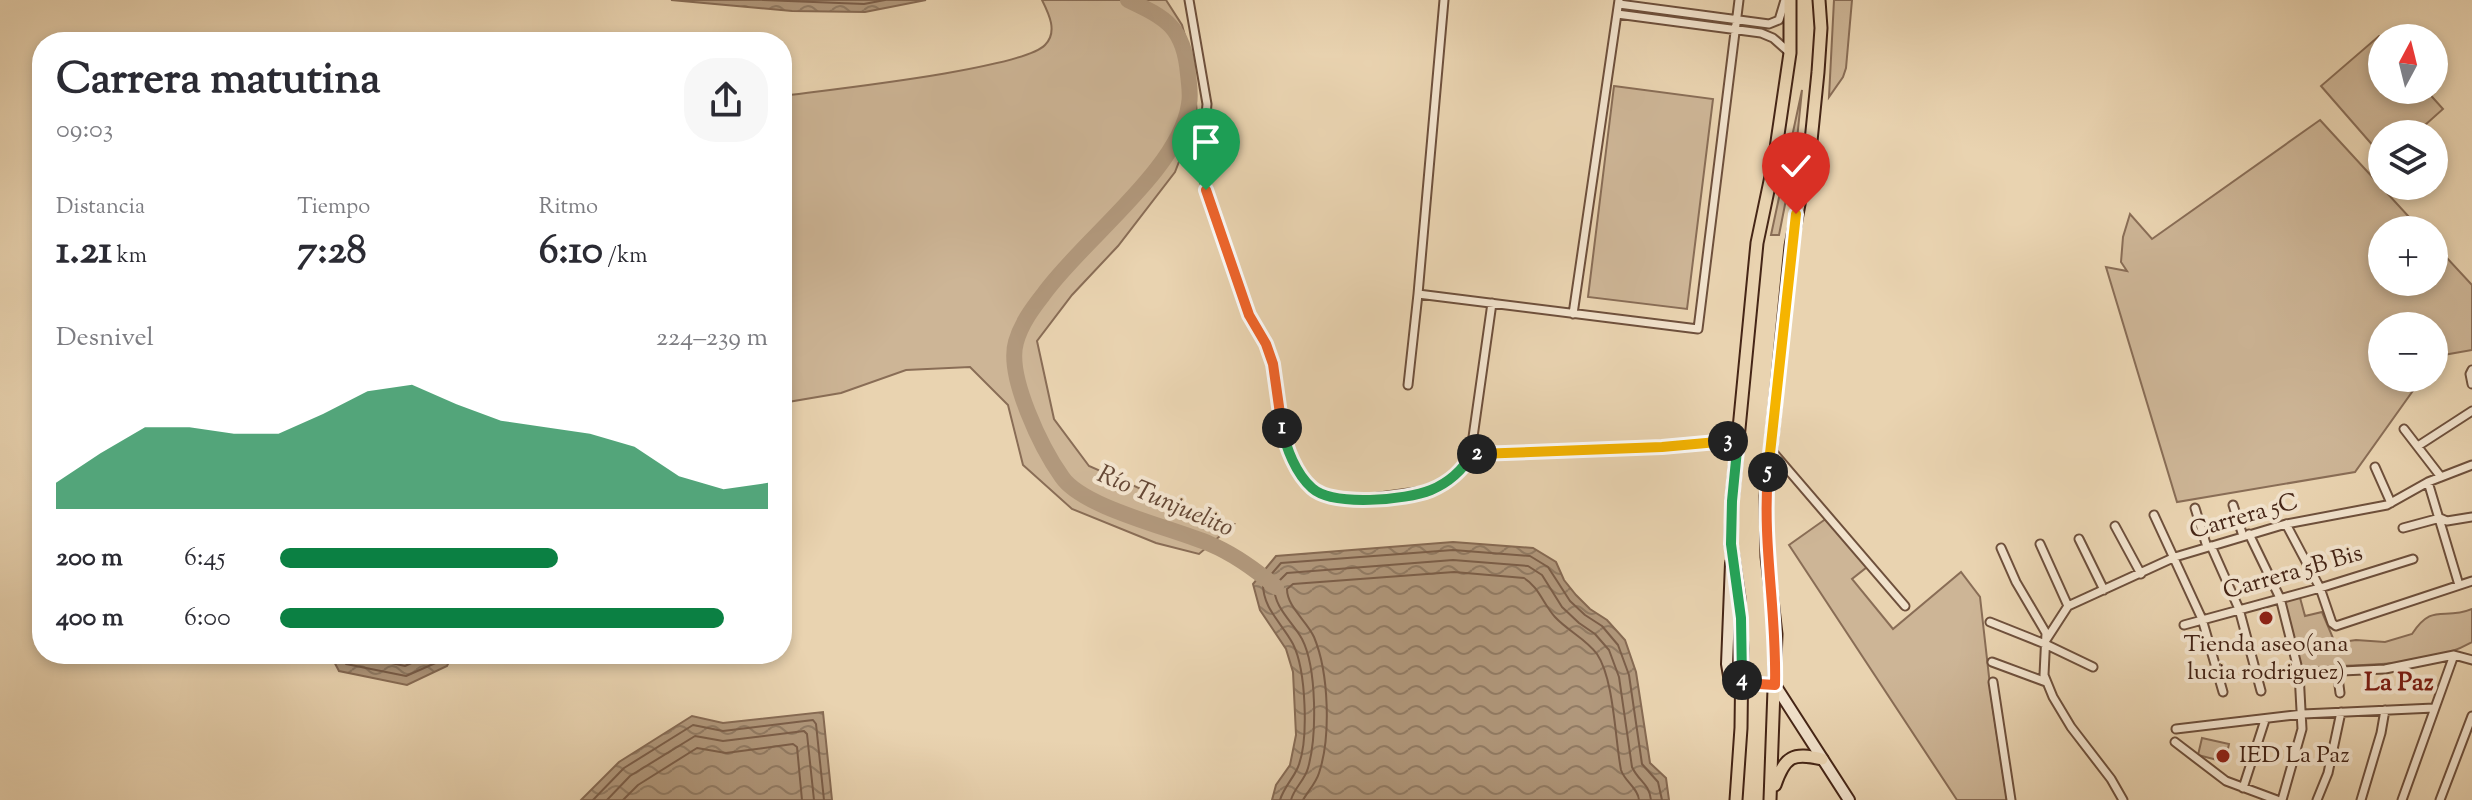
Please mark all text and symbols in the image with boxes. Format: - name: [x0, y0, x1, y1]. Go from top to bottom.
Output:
- north arrow: [2368, 24, 2448, 104]
- map controls: [2368, 24, 2448, 392]
- text: Carrera matutina: [56, 50, 381, 113]
- button: share: [684, 58, 768, 142]
- pin: [1172, 108, 1240, 190]
- text: 09:03: [56, 112, 113, 149]
- icon: arrive: [1184, 120, 1228, 164]
- button: layers: [2368, 120, 2448, 200]
- pin: [1762, 132, 1830, 214]
- icon: check: [1774, 144, 1818, 188]
- text: Distancia: [56, 192, 145, 224]
- text: Tiempo: [297, 192, 370, 224]
- text: Ritmo: [539, 192, 598, 224]
- button: +: [2368, 216, 2448, 296]
- text: 1.21: [56, 224, 112, 281]
- text: 7:28: [297, 224, 367, 281]
- text: 6:10: [539, 224, 603, 281]
- text: km: [112, 241, 147, 273]
- text: /km: [603, 241, 647, 273]
- button: −: [2368, 312, 2448, 392]
- text: Desnivel: [56, 320, 154, 357]
- text: 224–239 m: [656, 320, 768, 357]
- pin: 1: [1262, 408, 1302, 448]
- text: 1: [1278, 412, 1286, 444]
- pin: 3: [1708, 421, 1748, 461]
- text: 3: [1724, 425, 1732, 457]
- pin: 2: [1457, 434, 1497, 474]
- text: 2: [1472, 438, 1482, 470]
- pin: 5: [1748, 452, 1788, 492]
- text: 5: [1764, 456, 1772, 488]
- water label: Río Tunjuelito: [1091, 457, 1239, 547]
- street label: Carrera 5C: [2186, 485, 2302, 549]
- street label: Carrera 5B Bis: [2219, 537, 2367, 609]
- text: 200 m: [56, 540, 123, 577]
- text: 6:45: [184, 540, 225, 577]
- text: 400 m: [56, 600, 123, 637]
- text: 6:00: [184, 600, 231, 637]
- marker: Tienda aseo(ana lucia rodriguez): [2257, 609, 2275, 627]
- place label: Tienda aseo(ana lucia rodriguez): [2183, 628, 2349, 690]
- pin: 4: [1722, 660, 1762, 700]
- text: 4: [1736, 664, 1748, 696]
- district label: La Paz: [2364, 665, 2434, 702]
- place label: IED La Paz: [2239, 739, 2349, 773]
- marker: IED La Paz: [2214, 747, 2232, 765]

